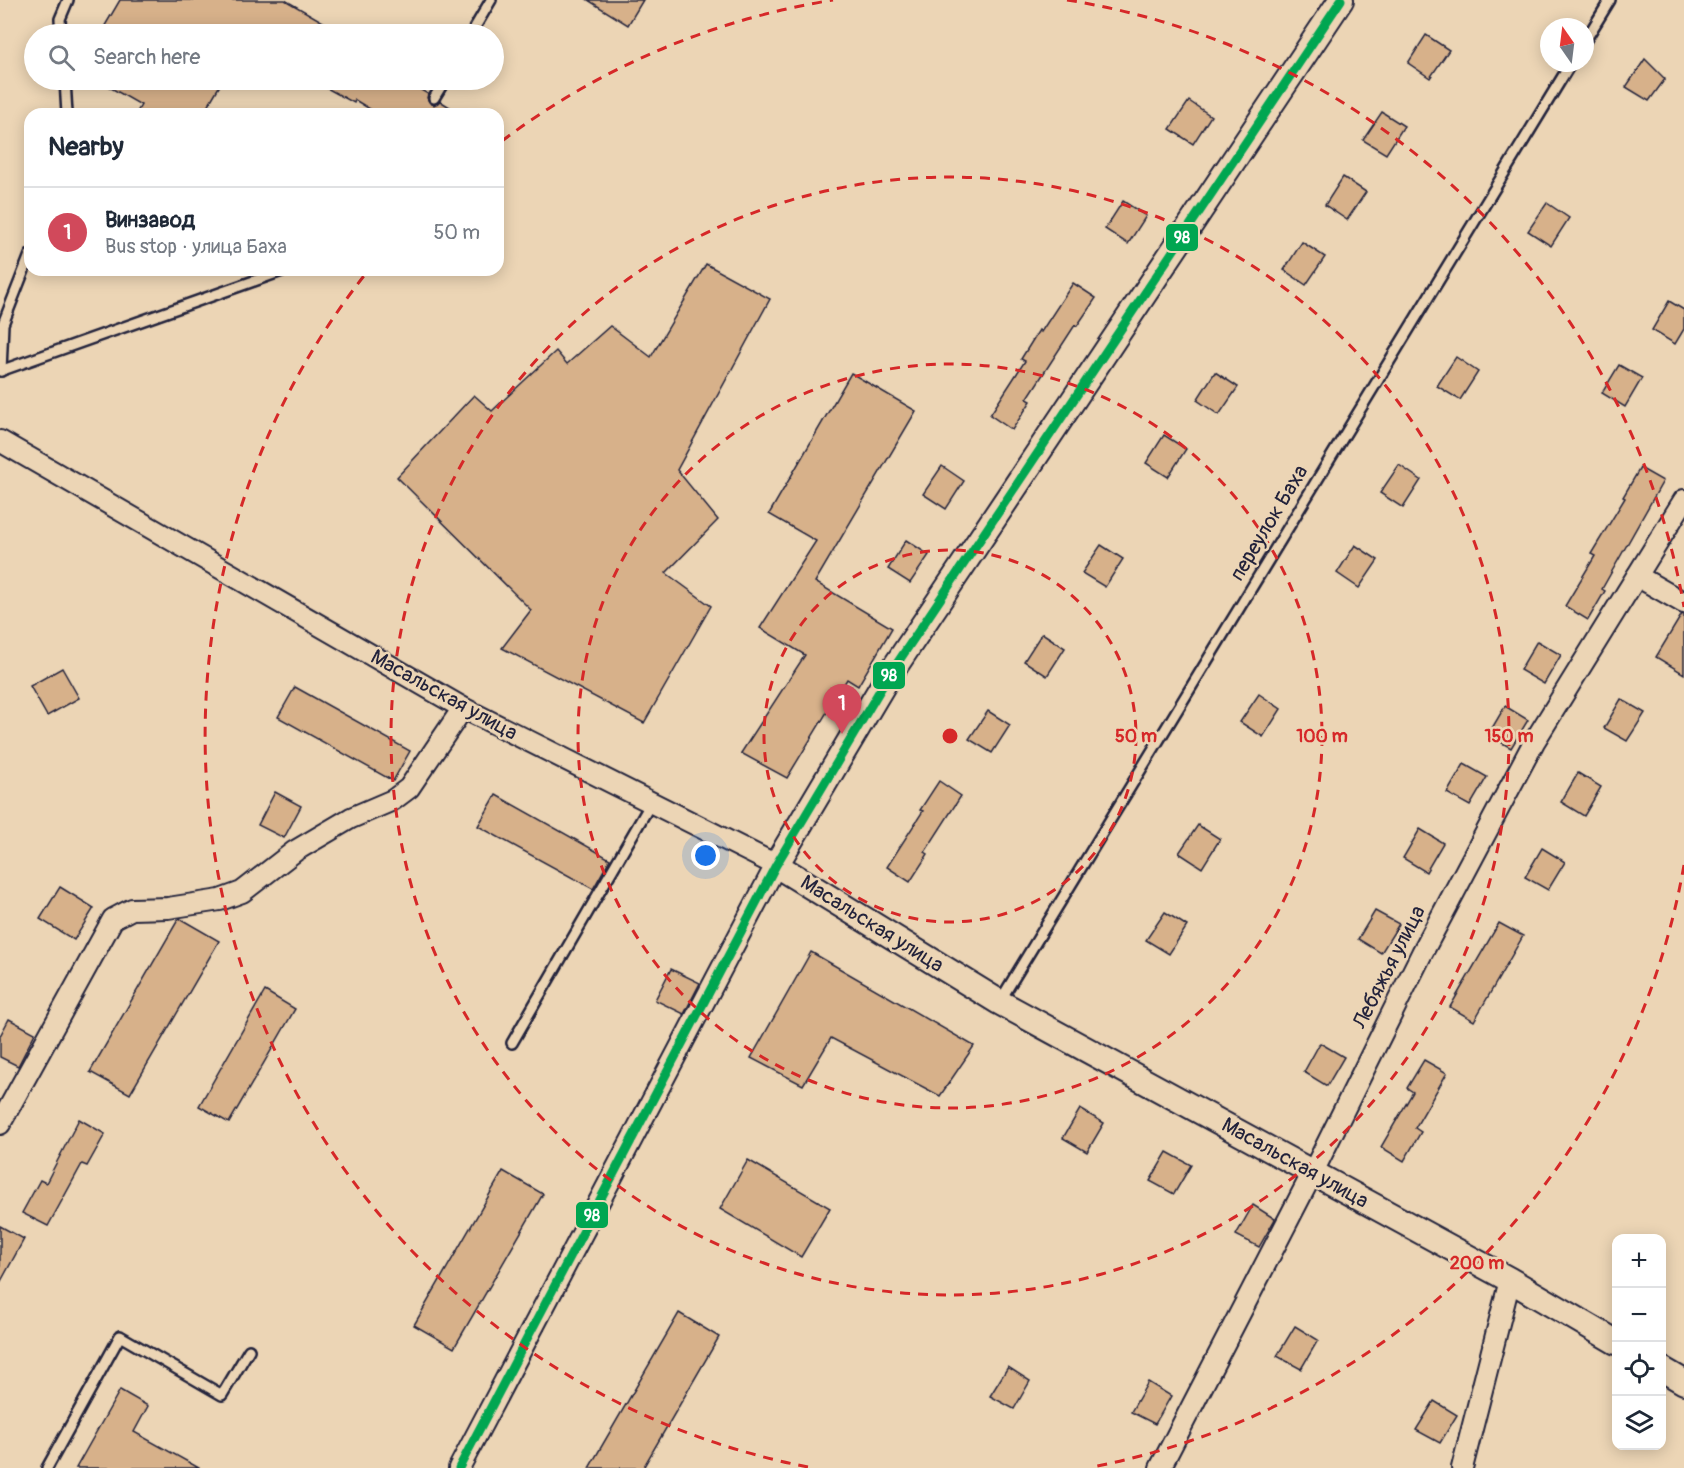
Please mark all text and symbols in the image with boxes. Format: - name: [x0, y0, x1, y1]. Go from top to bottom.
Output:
- north arrow: [1540, 18, 1594, 72]
- search box: [24, 24, 504, 90]
- icon: search: [45, 41, 78, 74]
- text: Search here: [93, 43, 200, 71]
- text: Nearby: [48, 131, 124, 163]
- text: Винзавод: [105, 206, 195, 234]
- text: 1: [64, 220, 71, 245]
- text: 50 m: [433, 220, 480, 245]
- line badge: 98: [1165, 223, 1199, 252]
- text: 98: [1174, 228, 1190, 248]
- text: Bus stop · улица Баха: [105, 234, 287, 259]
- street label: переулок Баха: [1224, 460, 1314, 586]
- street label: Масальская улица: [366, 643, 522, 747]
- line badge: 98: [872, 661, 906, 690]
- text: 98: [881, 666, 897, 686]
- pin: 1: [822, 684, 862, 734]
- text: 50 m: [1115, 725, 1157, 748]
- text: 100 m: [1296, 725, 1348, 748]
- text: 150 m: [1485, 725, 1534, 748]
- centre of rings: [940, 726, 960, 746]
- your location: [691, 841, 720, 870]
- street label: Масальская улица: [795, 869, 949, 979]
- street label: Лебяжья улица: [1346, 901, 1432, 1034]
- street label: Масальская улица: [1217, 1111, 1373, 1215]
- line badge: 98: [575, 1201, 609, 1229]
- text: 98: [584, 1206, 600, 1226]
- map controls: [1612, 1234, 1666, 1450]
- button: +: [1612, 1234, 1666, 1288]
- text: 200 m: [1450, 1252, 1504, 1275]
- button: −: [1612, 1288, 1666, 1342]
- button: locate: [1612, 1342, 1666, 1396]
- button: layers: [1612, 1396, 1666, 1450]

